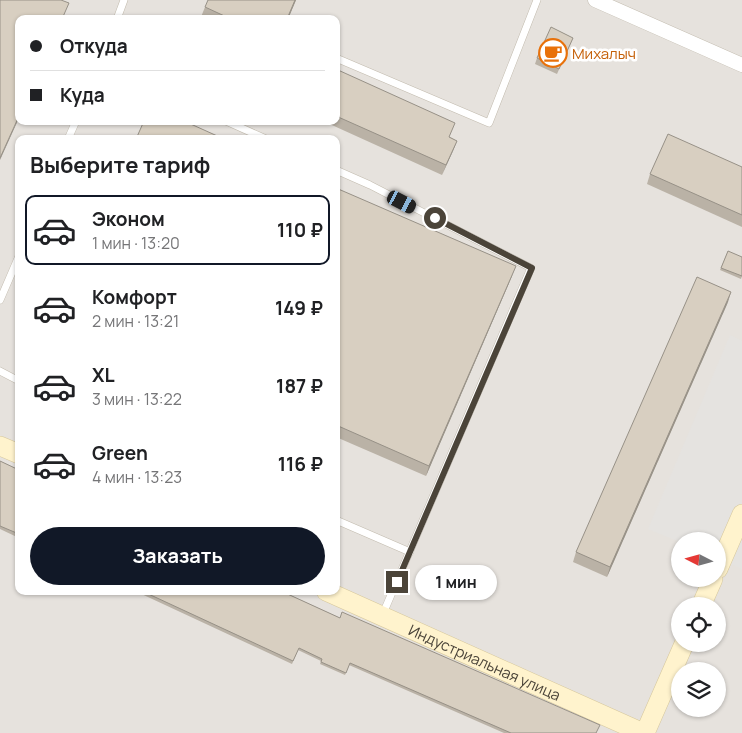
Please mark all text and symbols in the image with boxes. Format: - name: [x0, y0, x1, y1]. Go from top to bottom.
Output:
- text: Откуда: [60, 33, 128, 59]
- cafe icon: Михалыч: [538, 38, 568, 68]
- place label: Михалыч: [572, 43, 636, 64]
- text: Куда: [60, 82, 105, 108]
- text: Выберите тариф: [30, 150, 210, 180]
- car: [385, 189, 418, 215]
- text: Эконом: [92, 206, 165, 232]
- route start: [424, 207, 446, 229]
- icon: car: [32, 208, 77, 253]
- text: 110 ₽: [277, 217, 323, 243]
- text: 1 мин · 13:20: [92, 232, 180, 254]
- text: Комфорт: [92, 284, 177, 310]
- icon: car: [32, 286, 77, 331]
- text: 149 ₽: [275, 295, 323, 321]
- text: 2 мин · 13:21: [92, 310, 179, 332]
- text: XL: [92, 362, 115, 388]
- icon: car: [32, 364, 77, 409]
- text: 187 ₽: [276, 373, 323, 399]
- text: 3 мин · 13:22: [92, 388, 182, 410]
- text: Green: [92, 440, 148, 466]
- icon: car: [32, 442, 77, 487]
- text: 116 ₽: [278, 451, 323, 477]
- text: 4 мин · 13:23: [92, 466, 182, 488]
- button: Заказать: [30, 527, 325, 585]
- north arrow: [671, 532, 726, 588]
- map controls: [671, 532, 726, 717]
- callout: 1 мин: [414, 564, 497, 600]
- route end: [386, 571, 408, 593]
- text: 1 мин: [435, 571, 477, 593]
- button: locate: [671, 597, 726, 652]
- street label: Индустриальная улица: [405, 619, 564, 705]
- button: layers: [671, 662, 726, 717]

